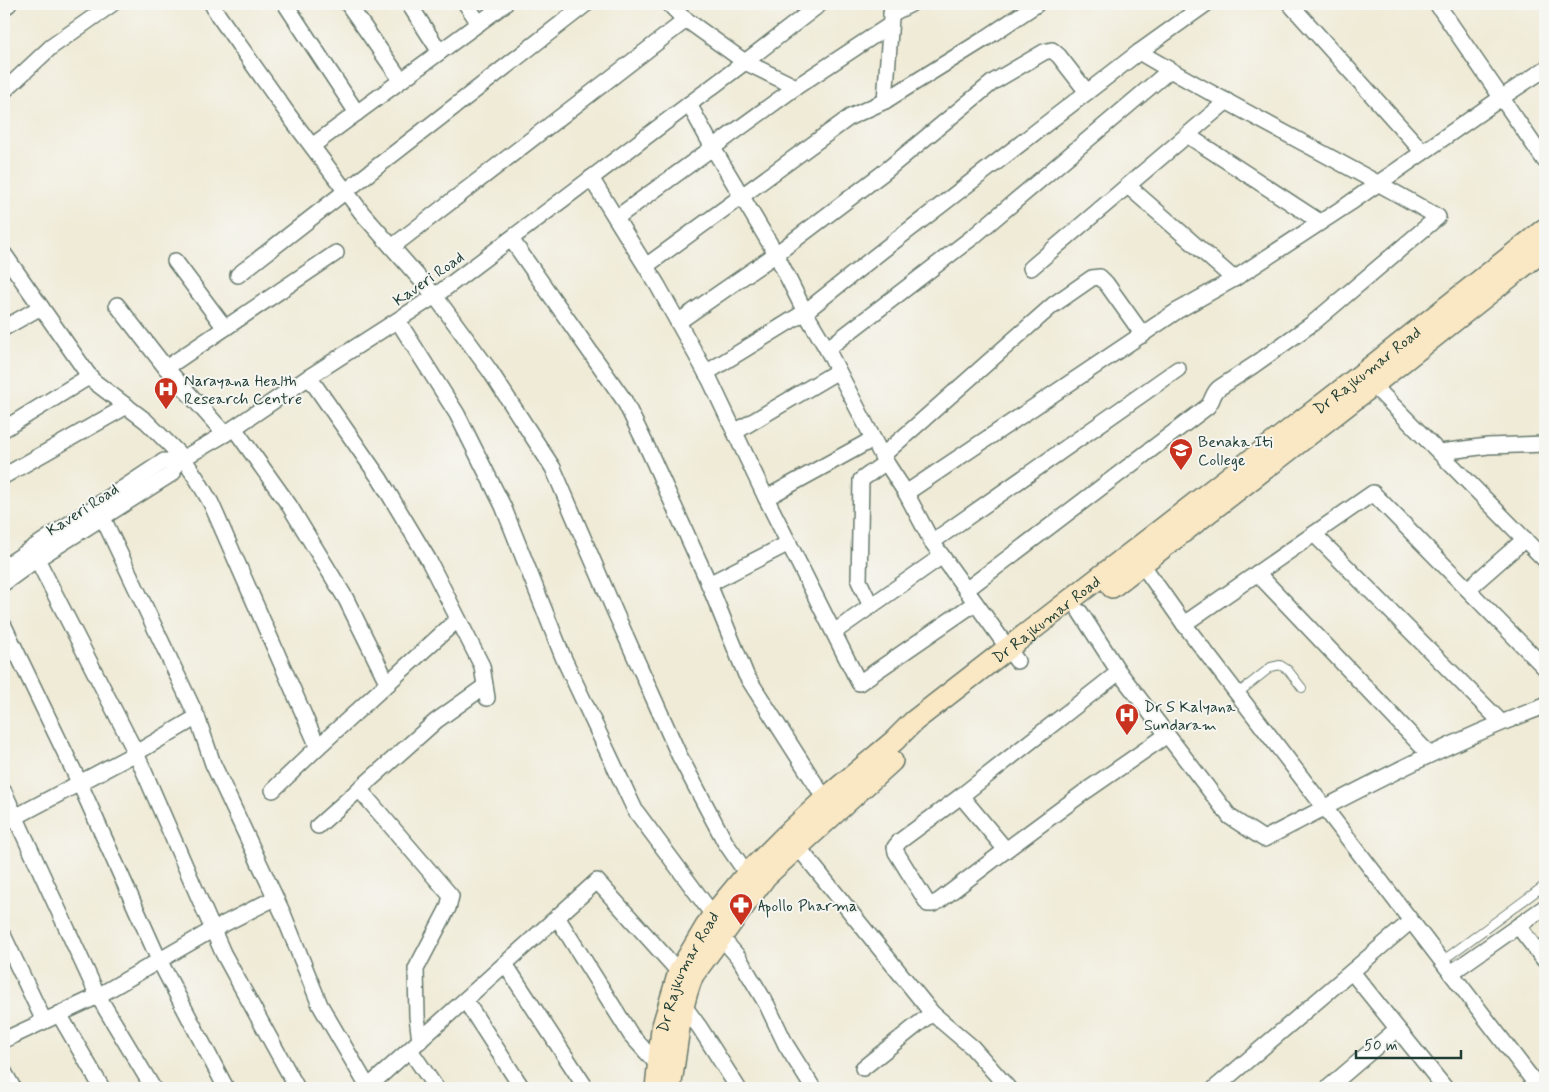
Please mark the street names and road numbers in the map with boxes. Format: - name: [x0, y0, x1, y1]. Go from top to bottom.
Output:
- street label: Kaveri Road: [389, 247, 468, 311]
- street label: Dr Rajkumar Road: [1310, 322, 1426, 420]
- street label: Kaveri Road: [43, 479, 123, 541]
- street label: Dr Rajkumar Road: [989, 571, 1105, 668]
- street label: Dr Rajkumar Road: [653, 908, 725, 1035]

